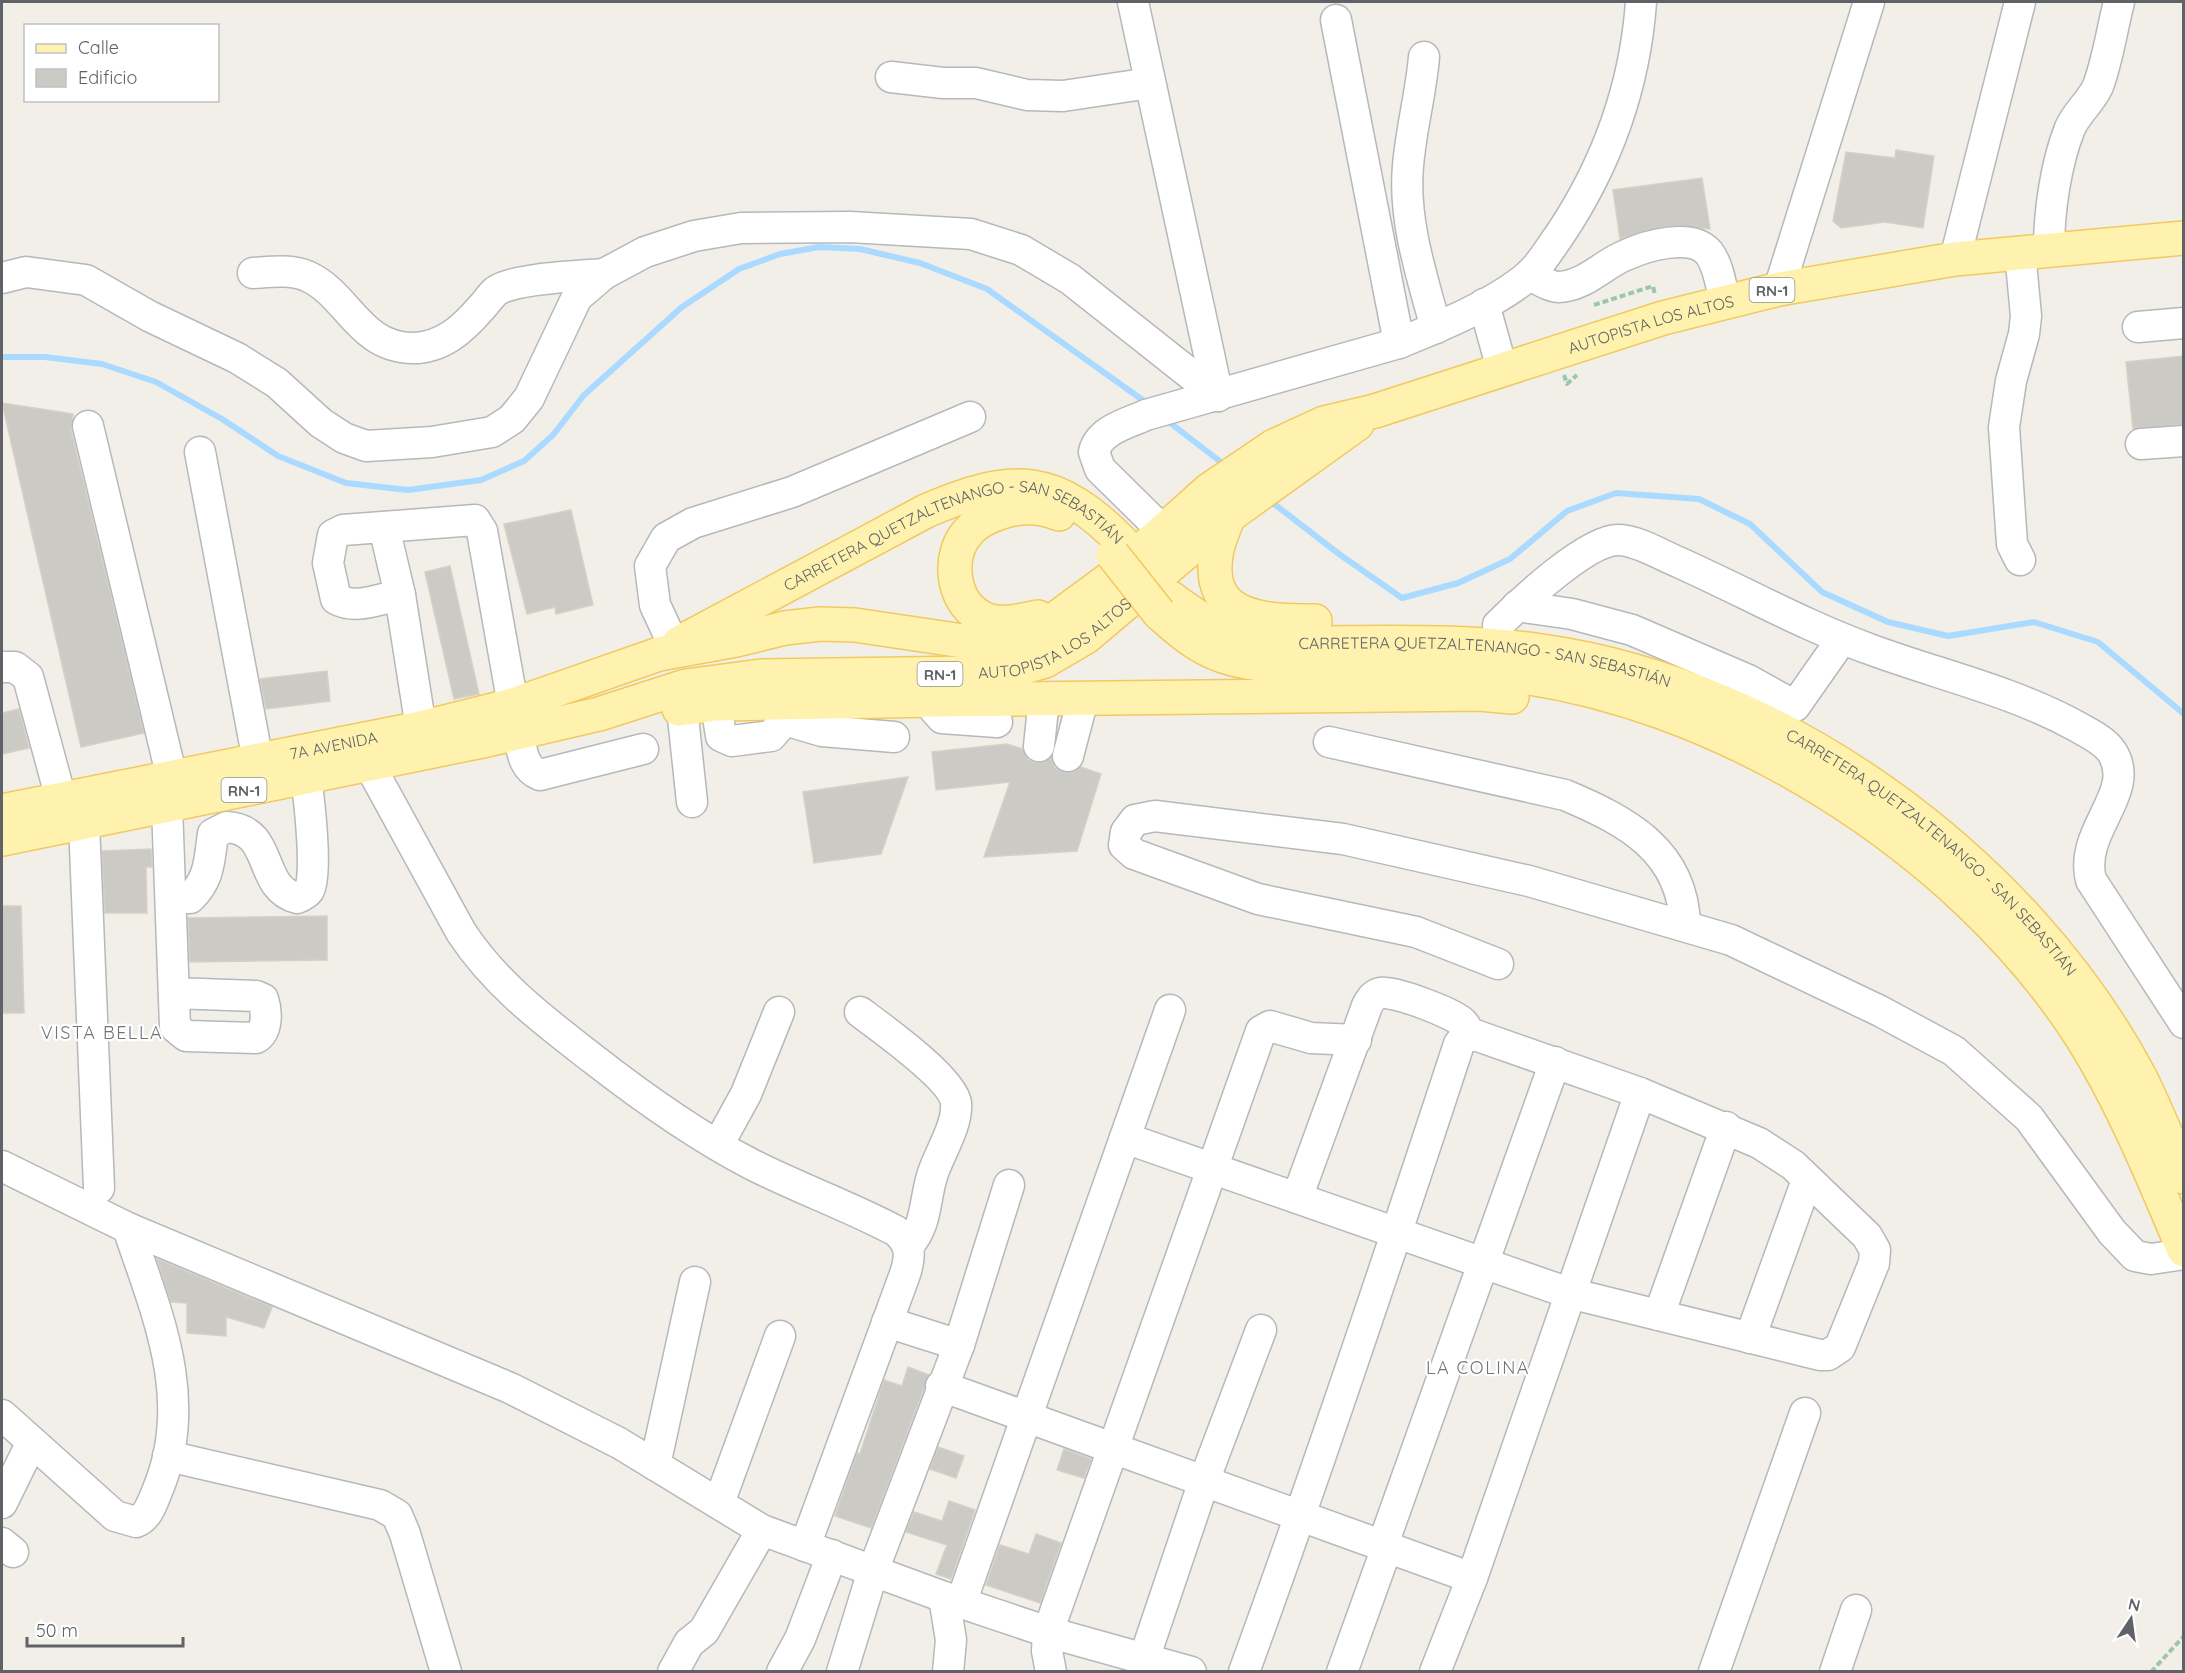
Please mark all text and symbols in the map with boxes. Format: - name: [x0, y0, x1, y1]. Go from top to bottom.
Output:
- legend: [24, 24, 219, 102]
- text: Calle: [78, 36, 119, 59]
- text: Edificio: [78, 66, 137, 89]
- road number: RN-1: [1750, 278, 1794, 302]
- street label: AUTOPISTA LOS ALTOS: [1565, 291, 1736, 358]
- street label: CARRETERA QUETZALTENANGO - SAN SEBASTIÁN: [780, 476, 1128, 595]
- street label: AUTOPISTA LOS ALTOS: [977, 593, 1135, 683]
- street label: CARRETERA QUETZALTENANGO - SAN SEBASTIÁN: [1298, 632, 1674, 692]
- road number: RN-1: [918, 662, 962, 686]
- street label: CARRETERA QUETZALTENANGO - SAN SEBASTIÁN: [1783, 724, 2081, 980]
- street label: 7A AVENIDA: [288, 727, 379, 764]
- road number: RN-1: [222, 778, 266, 802]
- district label: VISTA BELLA: [41, 1021, 163, 1044]
- district label: LA COLINA: [1426, 1356, 1530, 1379]
- north arrow: [2101, 1589, 2161, 1649]
- text: N: [2126, 1593, 2142, 1615]
- scale bar: [27, 1610, 183, 1648]
- text: 50 m: [36, 1619, 78, 1642]

